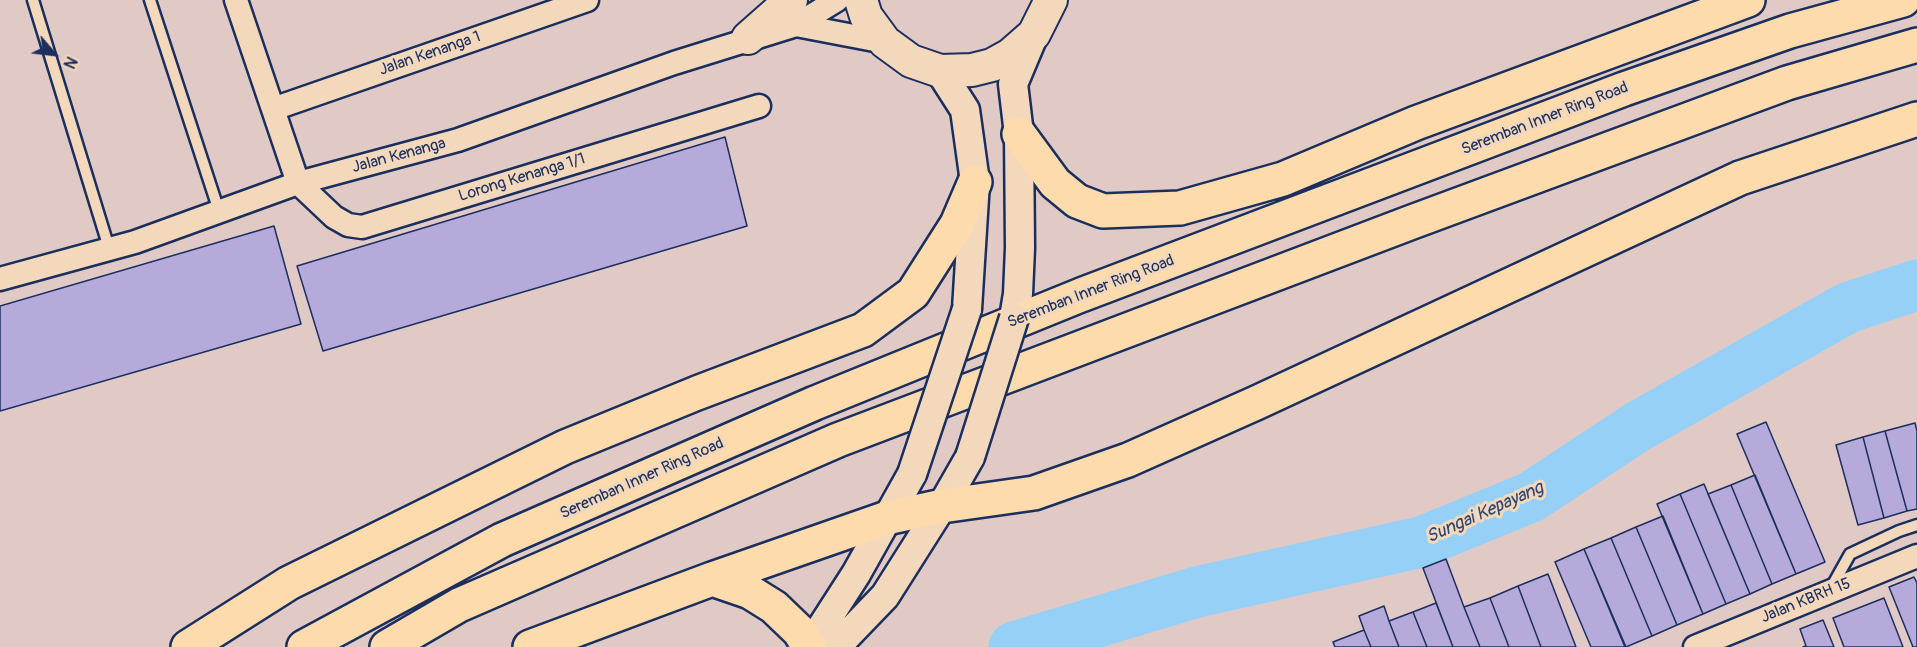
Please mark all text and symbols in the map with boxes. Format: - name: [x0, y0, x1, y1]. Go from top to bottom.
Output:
- north arrow: [24, 24, 84, 84]
- street label: Jalan Kenanga 1: [377, 28, 483, 80]
- text: N: [59, 53, 81, 72]
- street label: Seremban Inner Ring Road: [1459, 78, 1631, 160]
- street label: Jalan Kenanga: [350, 134, 448, 178]
- street label: Lorong Kenanga 1/1: [456, 150, 588, 206]
- street label: Seremban Inner Ring Road: [1005, 251, 1177, 333]
- street label: Seremban Inner Ring Road: [557, 434, 727, 524]
- water label: Sungai Kepayang: [1423, 478, 1547, 548]
- street label: Jalan KBRH 15: [1758, 574, 1854, 628]

